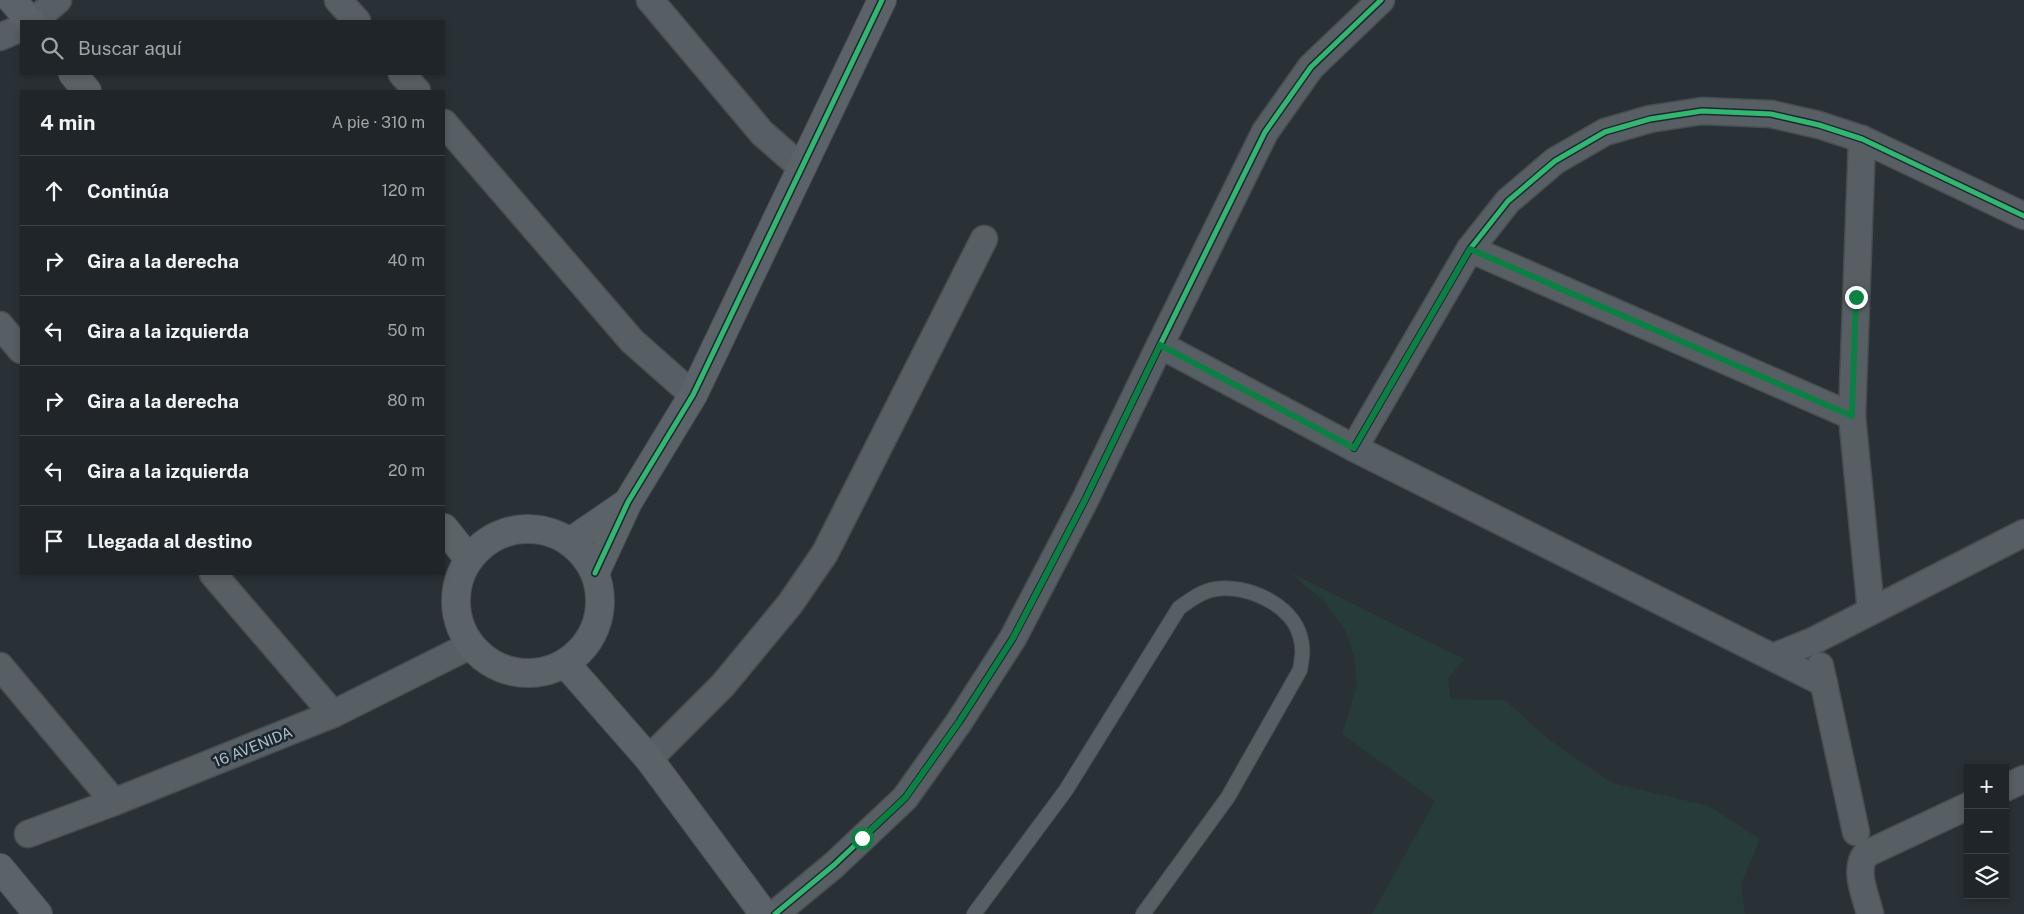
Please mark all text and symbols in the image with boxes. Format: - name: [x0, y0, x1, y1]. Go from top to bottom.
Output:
- search box: [20, 20, 445, 75]
- icon: search: [38, 34, 66, 62]
- text: Buscar aquí: [78, 37, 182, 59]
- text: 4 min: [40, 110, 95, 135]
- text: A pie · 310 m: [332, 113, 425, 132]
- icon: ahead: [40, 177, 68, 205]
- text: Continúa: [87, 180, 169, 202]
- text: 120 m: [381, 181, 425, 200]
- icon: right: [40, 247, 68, 275]
- text: Gira a la derecha: [87, 250, 239, 272]
- text: 40 m: [387, 251, 425, 270]
- route end: [1845, 286, 1868, 309]
- icon: left: [40, 317, 68, 345]
- text: Gira a la izquierda: [87, 320, 249, 342]
- text: 50 m: [387, 321, 425, 340]
- icon: right: [40, 387, 68, 415]
- text: Gira a la derecha: [87, 390, 239, 412]
- text: 80 m: [387, 391, 425, 410]
- icon: left: [40, 457, 68, 485]
- text: Gira a la izquierda: [87, 460, 249, 482]
- text: 20 m: [388, 461, 425, 480]
- icon: arrive: [40, 527, 68, 555]
- text: Llegada al destino: [87, 530, 252, 552]
- street label: 16 AVENIDA: [211, 723, 295, 770]
- map controls: [1964, 764, 2009, 899]
- button: +: [1964, 764, 2009, 809]
- button: −: [1964, 809, 2009, 854]
- route start: [851, 827, 874, 850]
- button: layers: [1964, 854, 2009, 899]

